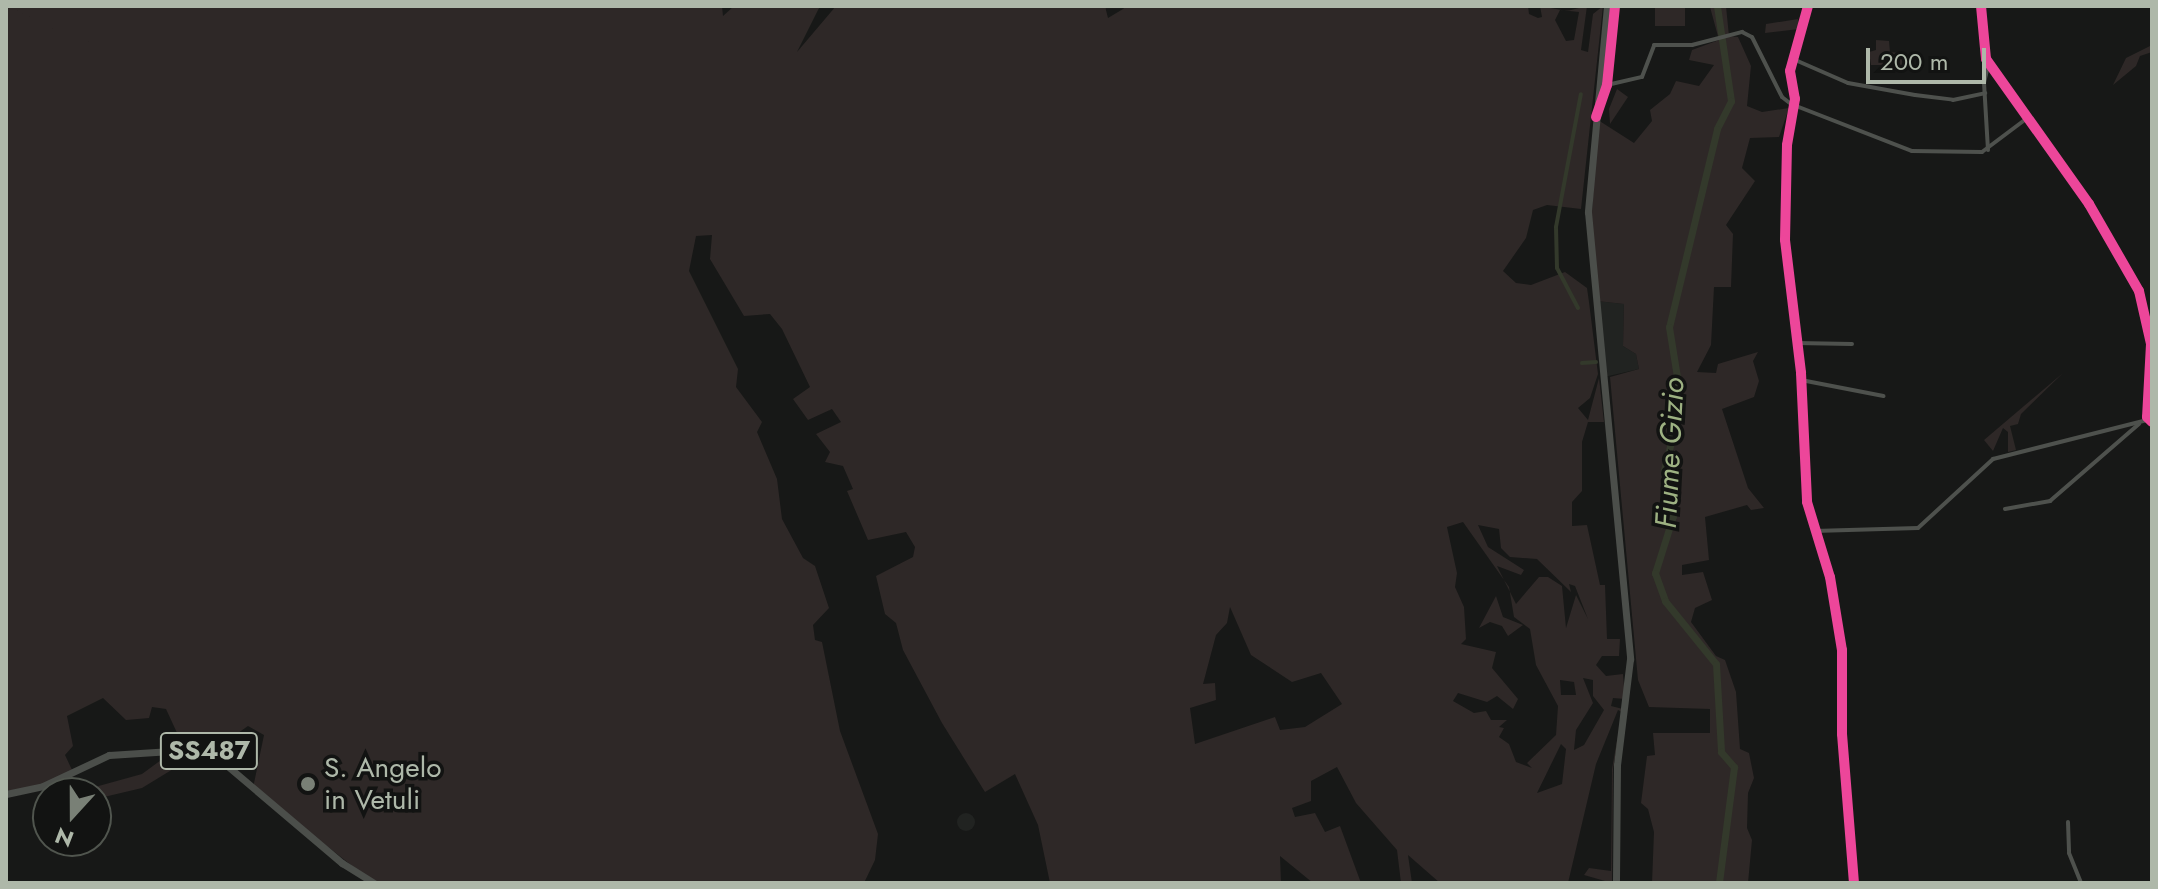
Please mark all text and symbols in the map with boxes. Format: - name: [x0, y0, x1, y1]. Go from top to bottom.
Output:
- scale bar: [1870, 32, 1990, 82]
- text: 200 m: [1880, 44, 1948, 79]
- water label: Fiume Gizio: [1648, 377, 1692, 529]
- road number: SS487: [159, 729, 259, 773]
- place label: S. Angelo in Vetuli: [324, 751, 441, 817]
- marker: S. Angelo in Vetuli: [299, 775, 317, 793]
- north arrow: [32, 777, 112, 857]
- text: N: [50, 819, 78, 856]

